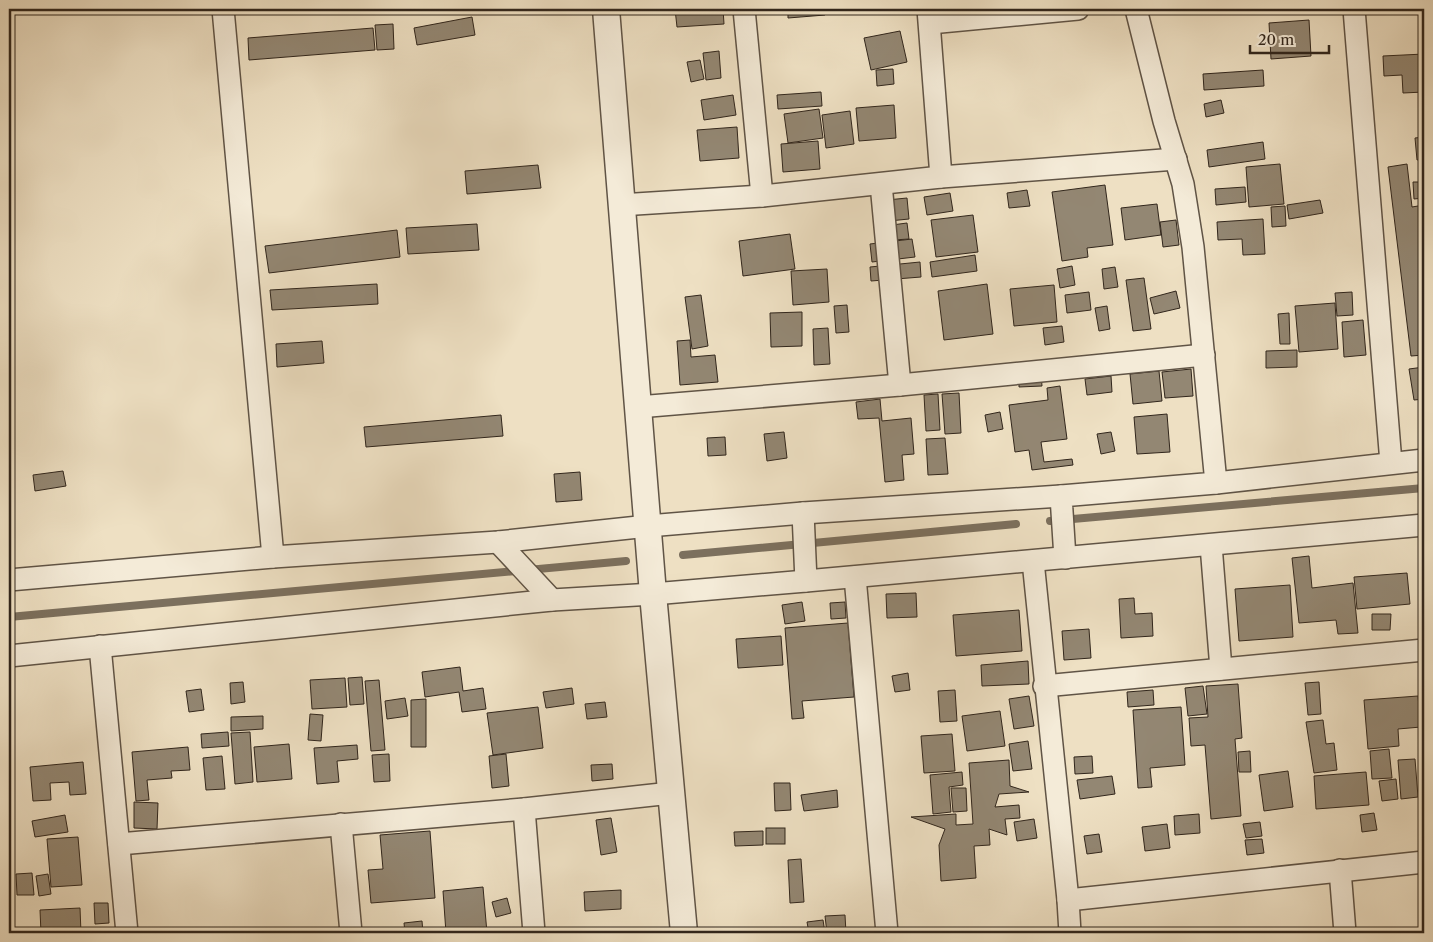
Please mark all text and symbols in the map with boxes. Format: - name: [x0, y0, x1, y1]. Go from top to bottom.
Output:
- scale bar: [1250, 22, 1329, 54]
- text: 20 m: [1258, 30, 1294, 49]

